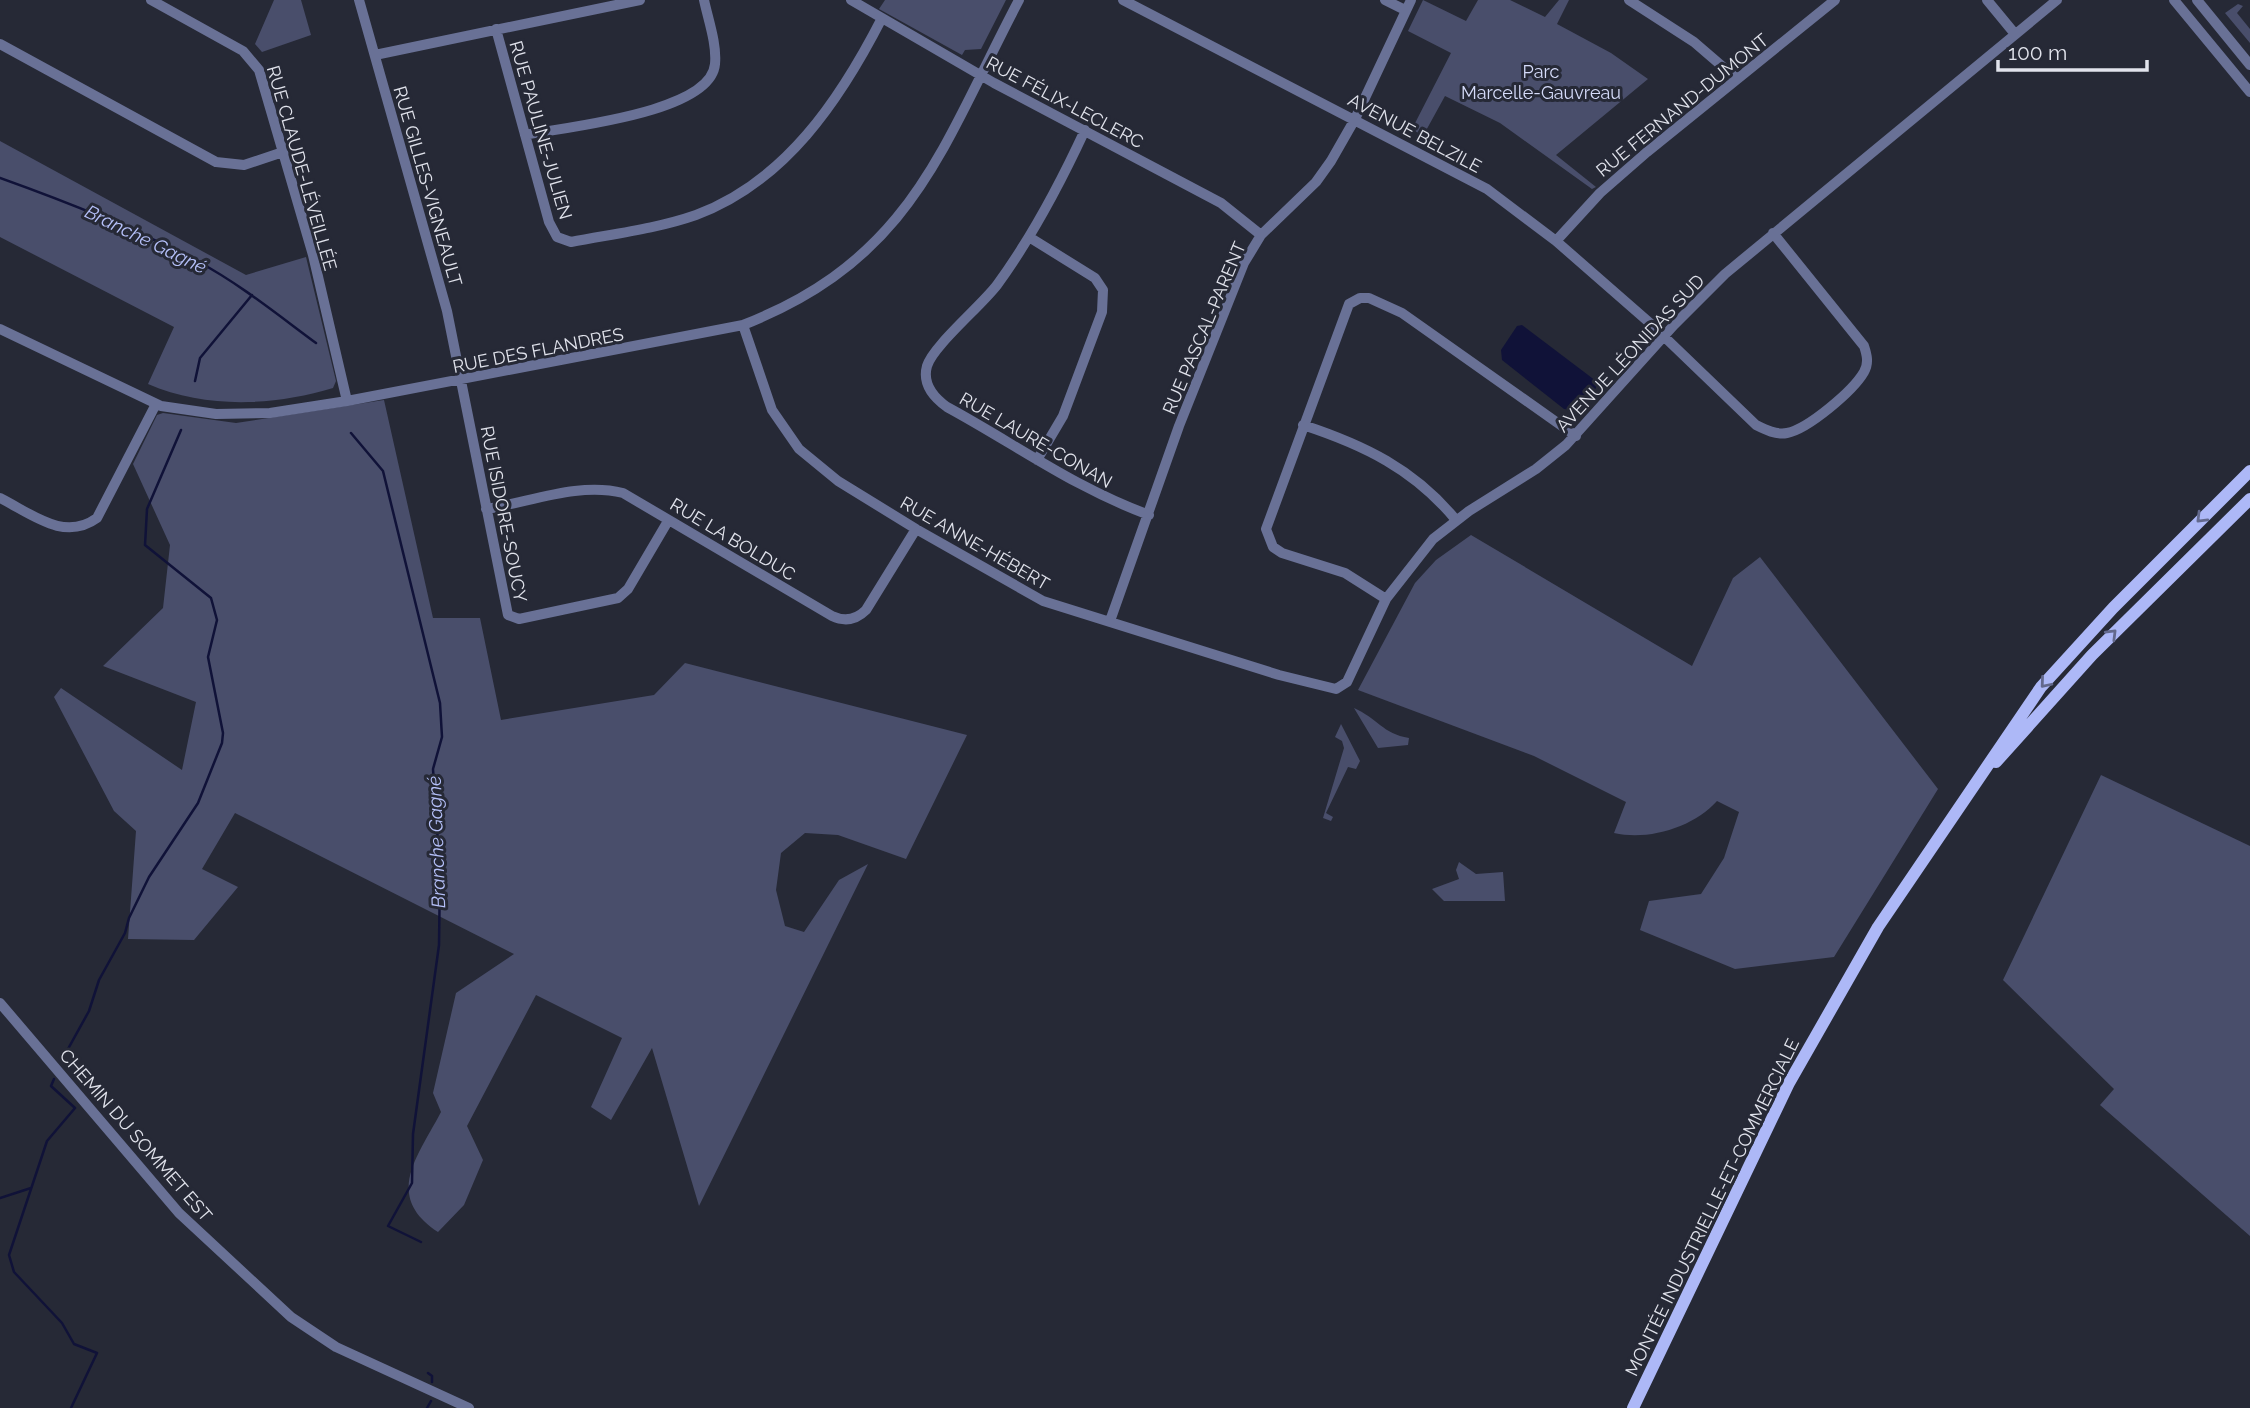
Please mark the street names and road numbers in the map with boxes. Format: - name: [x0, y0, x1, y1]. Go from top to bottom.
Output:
- street label: RUE FERNAND-DUMONT: [1592, 29, 1772, 181]
- street label: RUE PAULINE-JULIEN: [505, 38, 577, 222]
- street label: RUE FÉLIX-LECLERC: [983, 51, 1148, 152]
- street label: RUE CLAUDE-LÉVEILLÉE: [263, 63, 342, 273]
- street label: RUE GILLES-VIGNEAULT: [389, 84, 467, 288]
- street label: AVENUE BELZILE: [1345, 89, 1485, 177]
- street label: RUE PASCAL-PARENT: [1158, 239, 1250, 417]
- street label: AVENUE LÉONIDAS SUD: [1551, 269, 1709, 436]
- street label: RUE DES FLANDRES: [451, 323, 625, 377]
- street label: RUE LAURE-CONAN: [956, 388, 1116, 492]
- street label: RUE ISIDORE-SOUCY: [477, 424, 531, 604]
- street label: RUE ANNE-HÉBERT: [897, 491, 1054, 594]
- street label: RUE LA BOLDUC: [667, 493, 799, 585]
- street label: MONTÉE INDUSTRIELLE-ET-COMMERCIALE: [1620, 1034, 1803, 1379]
- street label: CHEMIN DU SOMMET EST: [56, 1045, 216, 1225]

